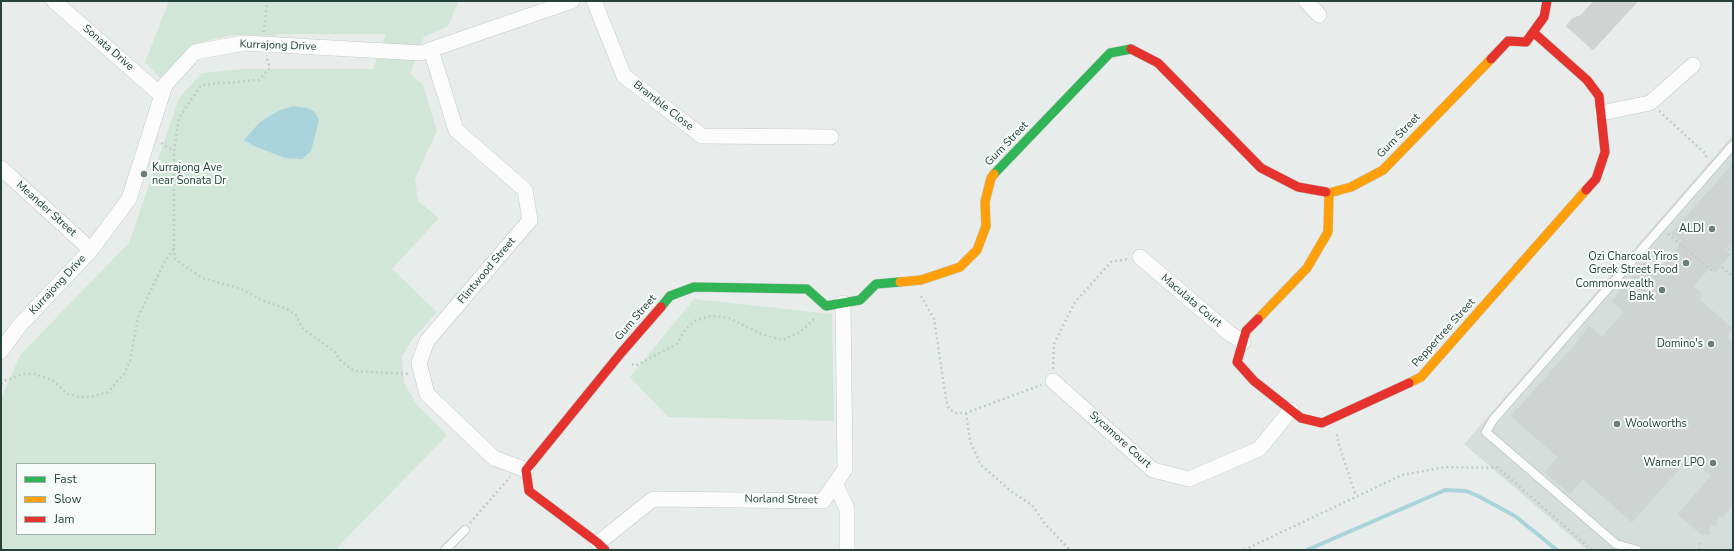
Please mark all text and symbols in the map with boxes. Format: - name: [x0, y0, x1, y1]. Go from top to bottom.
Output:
- street label: Sonata Drive: [80, 22, 136, 74]
- street label: Kurrajong Drive: [239, 38, 317, 54]
- street label: Bramble Close: [630, 78, 696, 134]
- street label: Gum Street: [1375, 111, 1423, 161]
- street label: Gum Street: [983, 119, 1031, 169]
- place label: Kurrajong Ave near Sonata Dr: [152, 161, 226, 187]
- marker: Kurrajong Ave near Sonata Dr: [139, 169, 149, 179]
- street label: Meander Street: [13, 179, 79, 239]
- place label: ALDI: [1679, 222, 1704, 236]
- marker: ALDI: [1707, 224, 1717, 234]
- street label: Flintwood Street: [455, 235, 519, 307]
- place label: Ozi Charcoal Yiros Greek Street Food: [1588, 250, 1678, 276]
- street label: Kurrajong Drive: [27, 252, 89, 318]
- marker: Ozi Charcoal Yiros Greek Street Food: [1681, 258, 1691, 268]
- street label: Maculata Court: [1158, 272, 1224, 330]
- place label: Commonwealth Bank: [1576, 277, 1654, 303]
- marker: Commonwealth Bank: [1657, 285, 1667, 295]
- street label: Gum Street: [613, 292, 659, 344]
- street label: Peppertree Street: [1410, 296, 1478, 370]
- place label: Domino's: [1657, 337, 1703, 351]
- marker: Domino's: [1706, 339, 1716, 349]
- street label: Sycamore Court: [1086, 409, 1154, 471]
- place label: Woolworths: [1625, 417, 1687, 431]
- marker: Woolworths: [1612, 419, 1622, 429]
- place label: Warner LPO: [1644, 456, 1705, 470]
- marker: Warner LPO: [1708, 458, 1718, 468]
- legend: [16, 463, 156, 535]
- text: Fast: [54, 471, 77, 487]
- text: Slow: [54, 491, 82, 507]
- street label: Norland Street: [745, 493, 817, 507]
- text: Jam: [54, 511, 75, 527]

